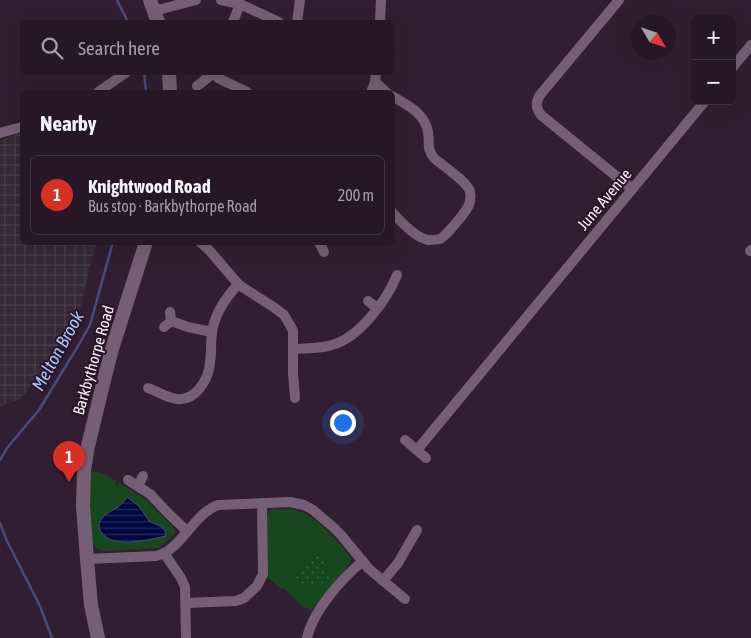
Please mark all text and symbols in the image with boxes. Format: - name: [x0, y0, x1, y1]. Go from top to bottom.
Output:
- north arrow: [631, 15, 676, 60]
- map controls: [691, 15, 736, 105]
- button: +: [691, 15, 736, 60]
- search box: [20, 20, 395, 75]
- icon: search: [38, 34, 66, 62]
- text: Search here: [78, 37, 160, 59]
- button: −: [691, 60, 736, 105]
- text: Nearby: [40, 111, 96, 135]
- street label: June Avenue: [573, 165, 635, 233]
- text: Knightwood Road: [88, 175, 211, 197]
- text: 1: [53, 186, 61, 204]
- text: 200 m: [338, 186, 374, 204]
- text: Bus stop · Barkbythorpe Road: [88, 197, 257, 215]
- street label: Barkbythorpe Road: [69, 303, 118, 417]
- water label: Melton Brook: [27, 306, 89, 394]
- your location: [330, 410, 356, 436]
- pin: 1: [53, 441, 85, 482]

